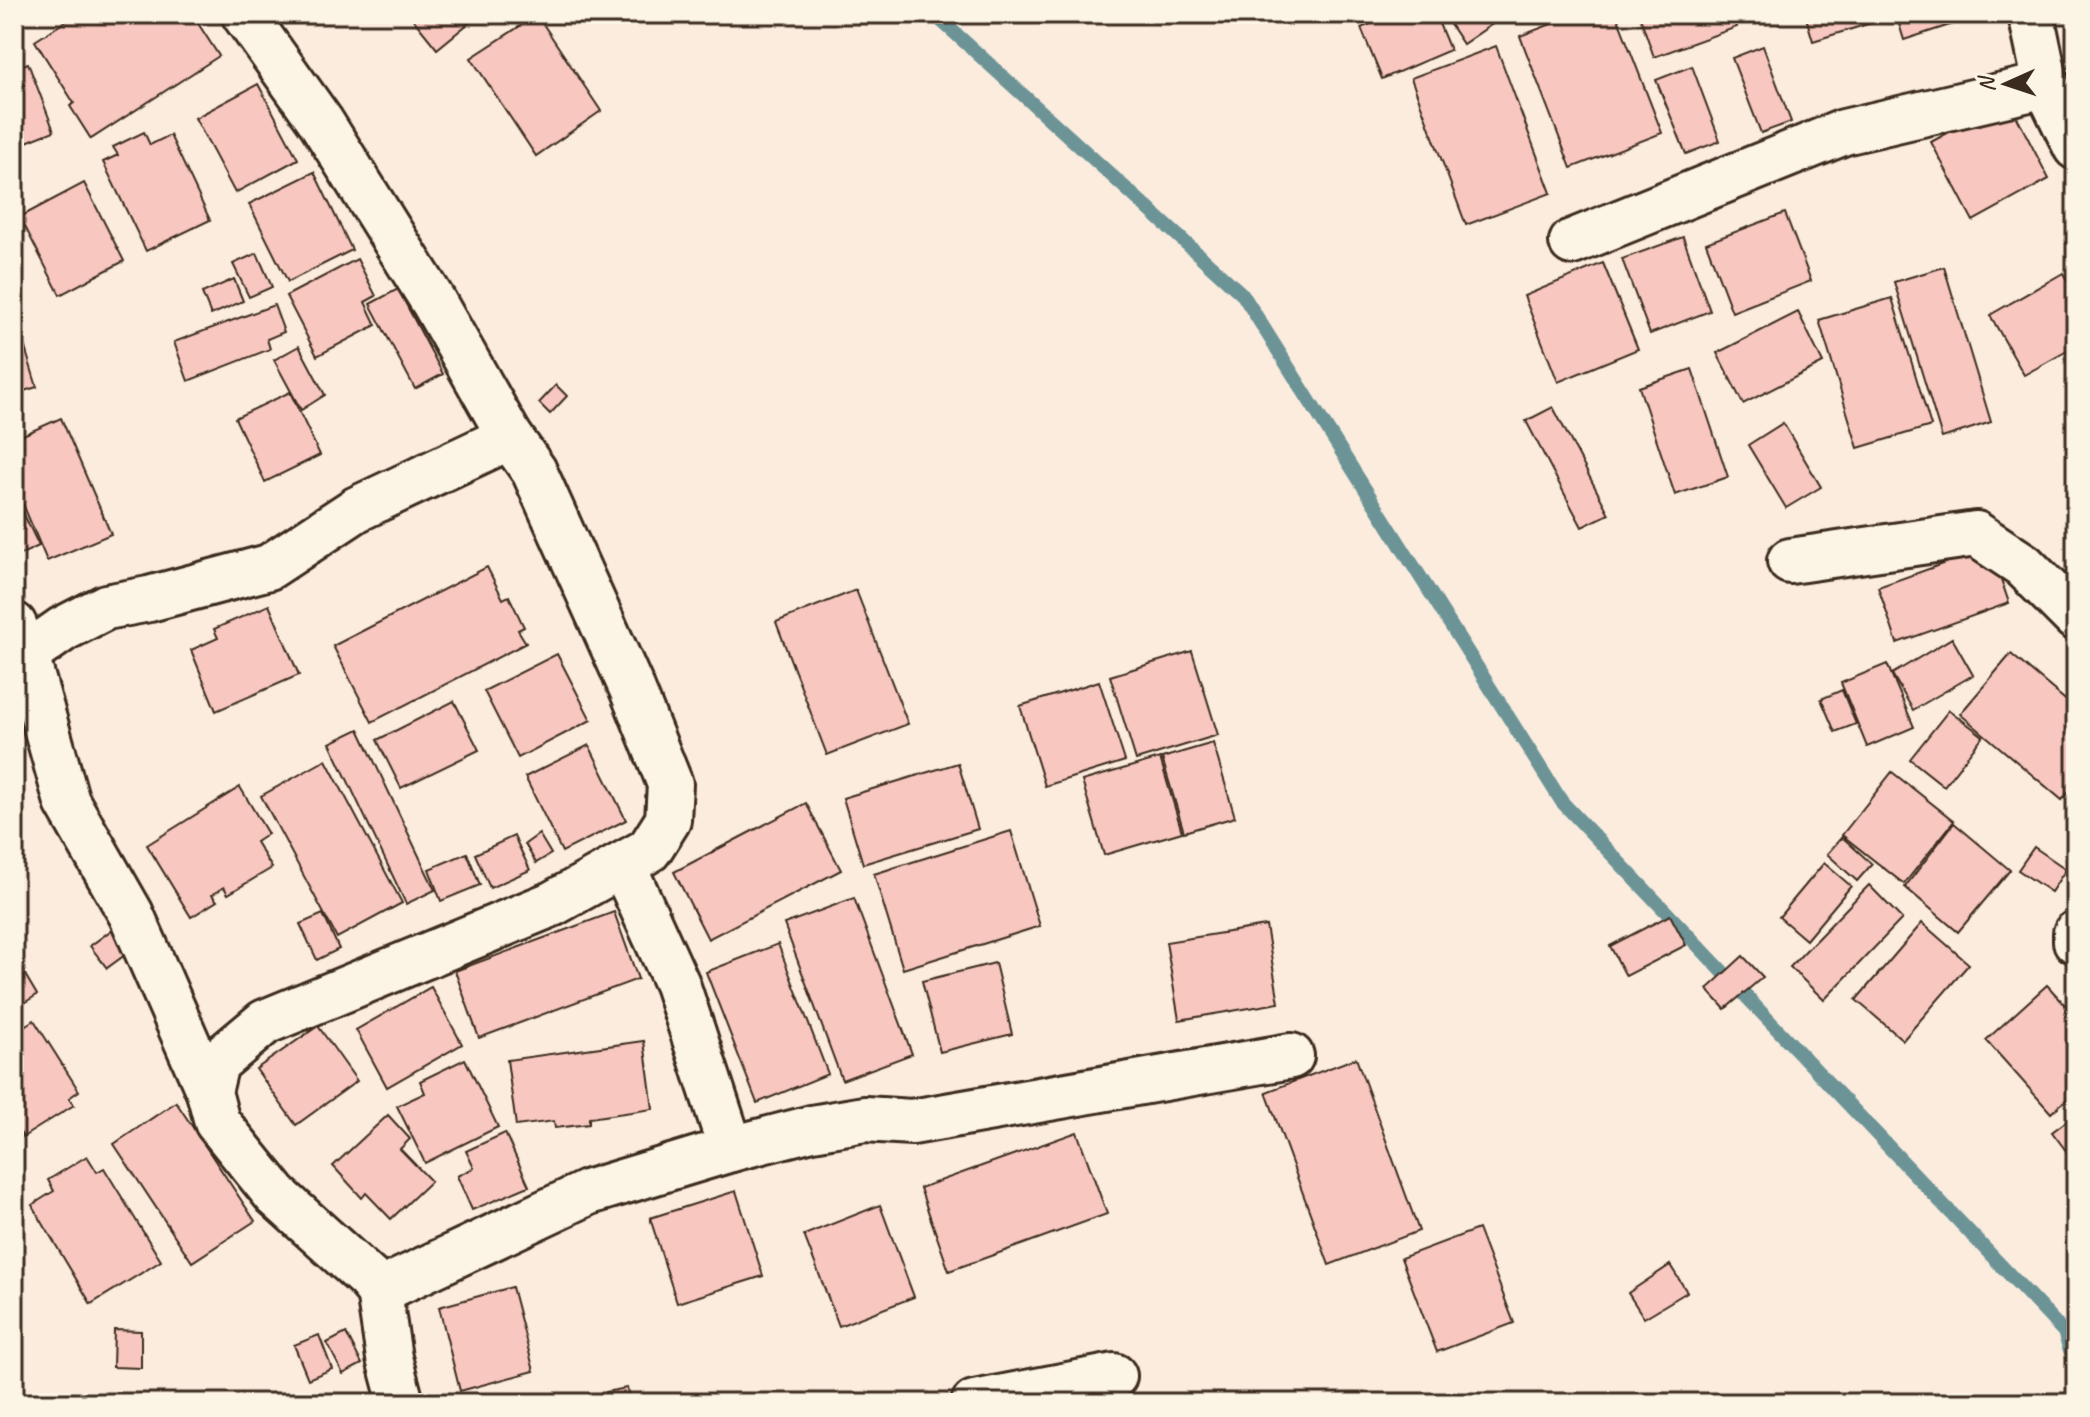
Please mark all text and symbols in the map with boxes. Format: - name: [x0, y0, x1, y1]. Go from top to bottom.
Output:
- north arrow: [1966, 44, 2046, 124]
- text: N: [1973, 74, 2001, 93]

